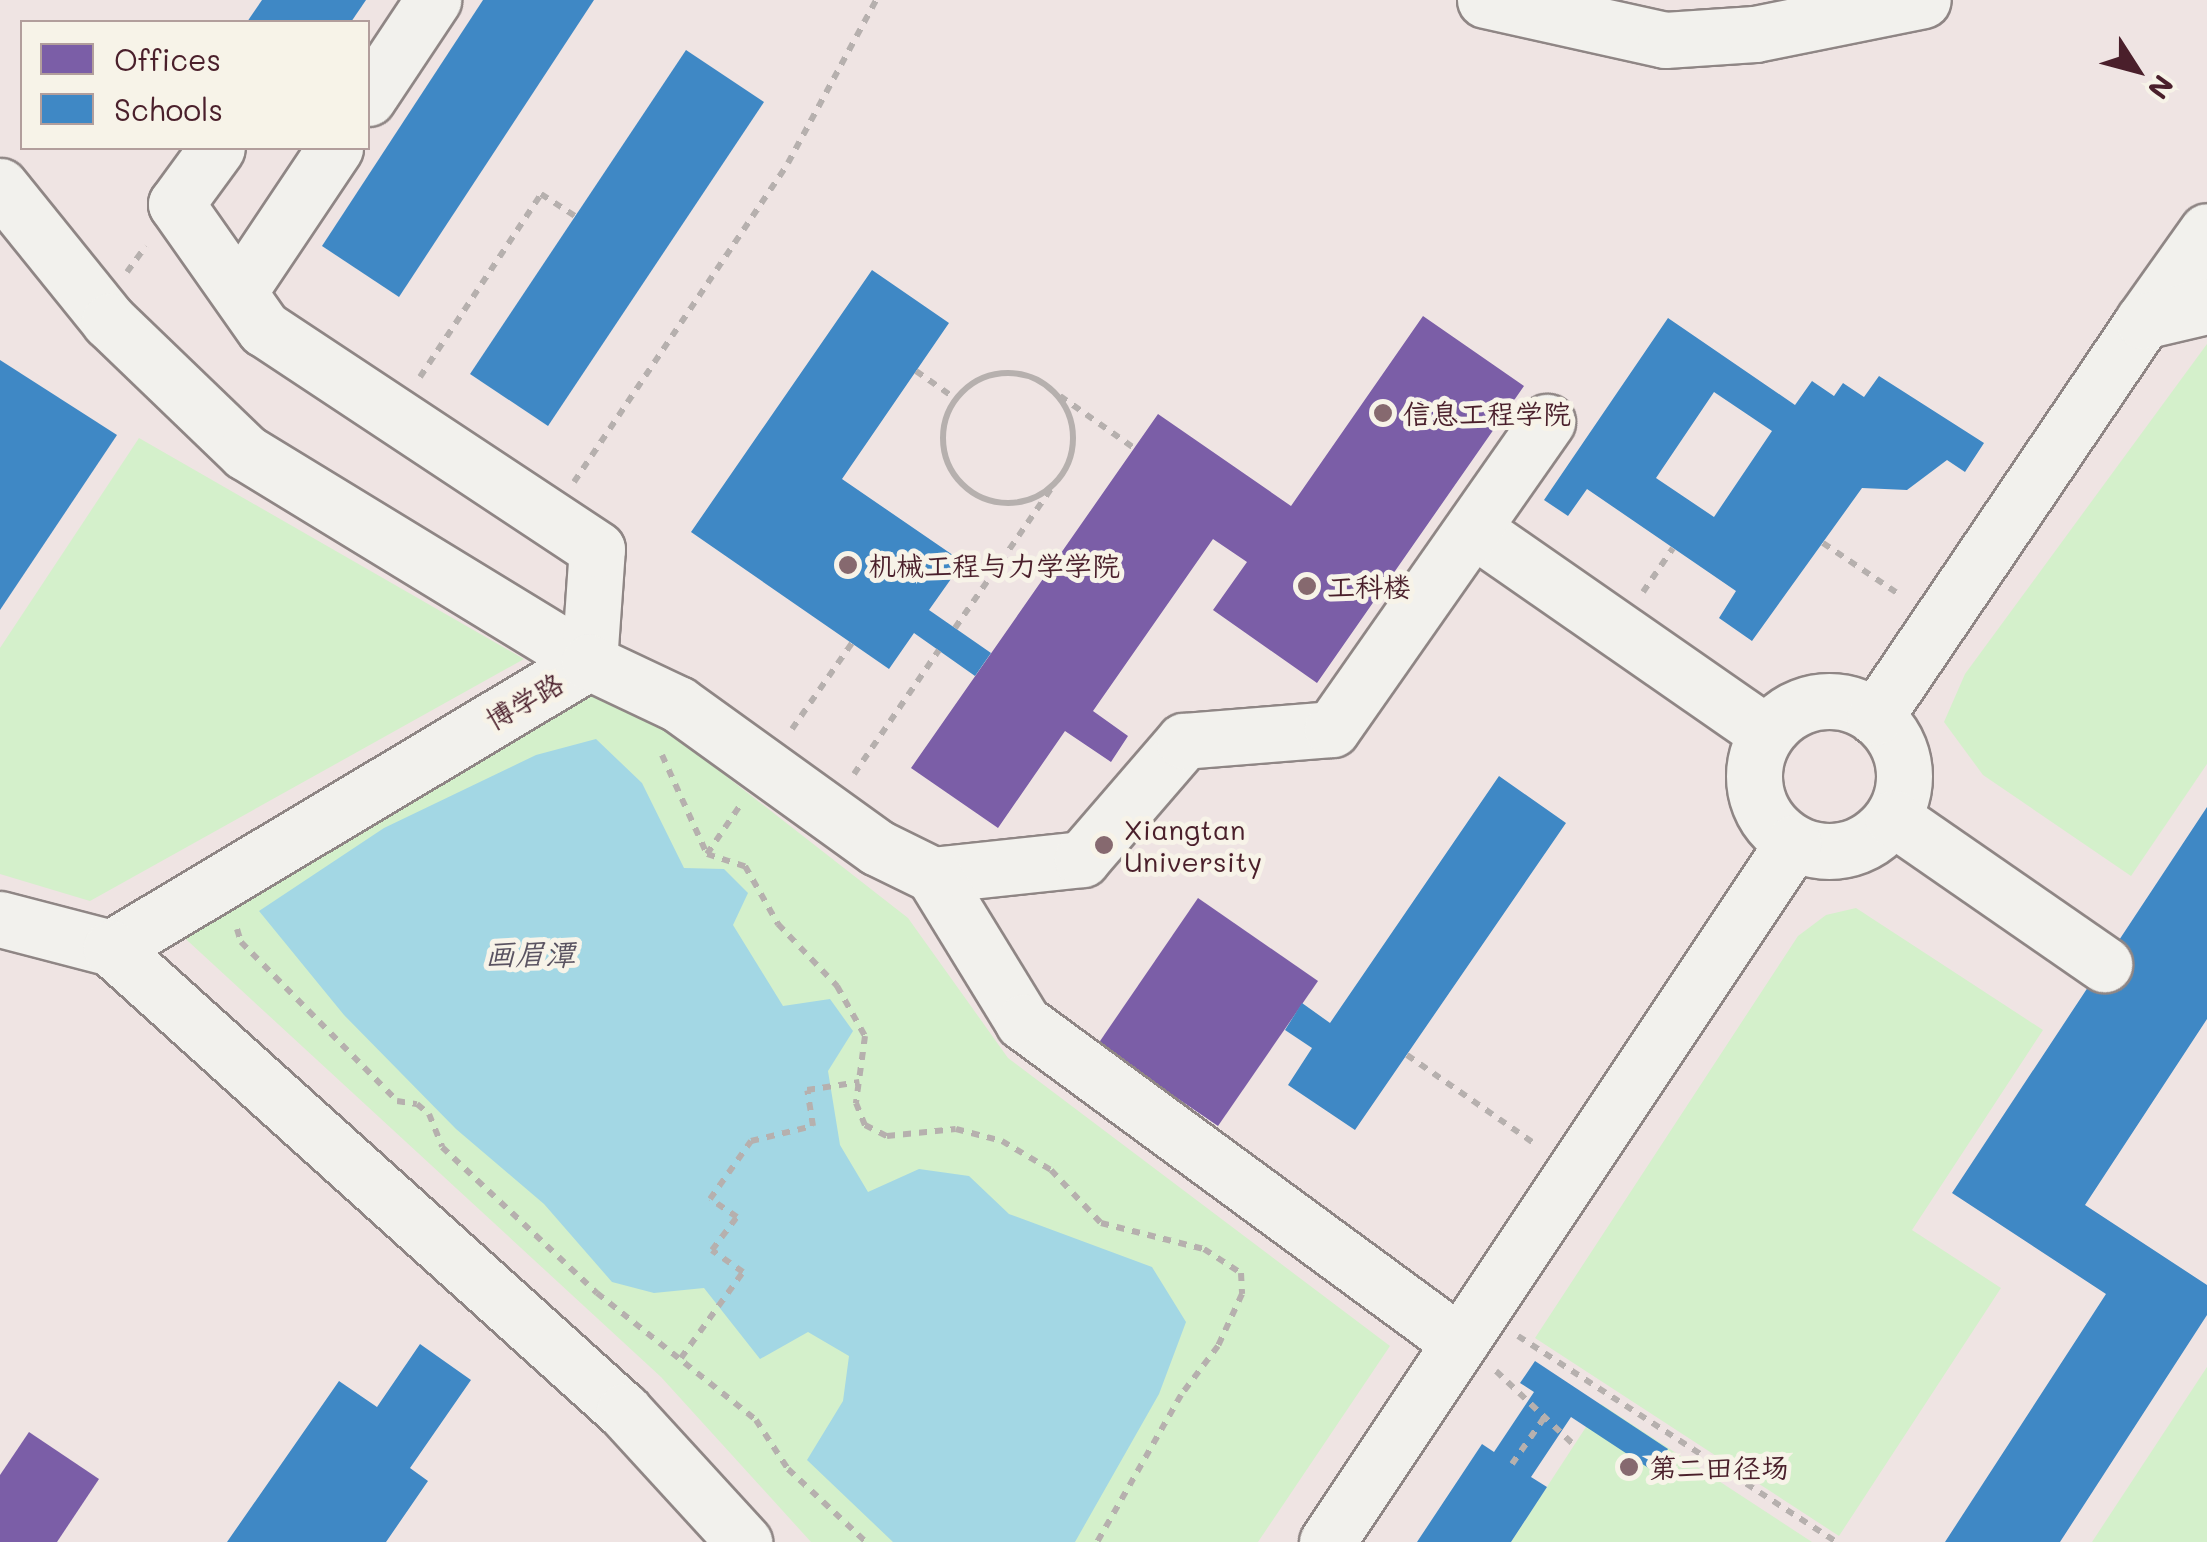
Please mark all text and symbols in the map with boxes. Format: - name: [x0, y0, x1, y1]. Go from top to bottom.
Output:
- legend: [20, 20, 370, 150]
- north arrow: [2087, 20, 2187, 120]
- text: Offices: [114, 39, 221, 79]
- text: N: [2140, 68, 2182, 107]
- text: Schools: [114, 89, 223, 129]
- place label: 信息工程学院: [1403, 396, 1571, 430]
- marker: 信息工程学院: [1372, 402, 1394, 424]
- place label: 机械工程与力学学院: [868, 548, 1120, 582]
- marker: 机械工程与力学学院: [837, 554, 859, 576]
- place label: 工科楼: [1327, 569, 1411, 603]
- marker: 工科楼: [1296, 575, 1318, 597]
- street label: 博学路: [479, 665, 569, 737]
- place label: Xiangtan University: [1124, 812, 1262, 878]
- marker: Xiangtan University: [1093, 834, 1115, 856]
- water label: 画眉潭: [485, 935, 575, 971]
- place label: 第二田径场: [1649, 1450, 1789, 1484]
- marker: 第二田径场: [1618, 1456, 1640, 1478]

